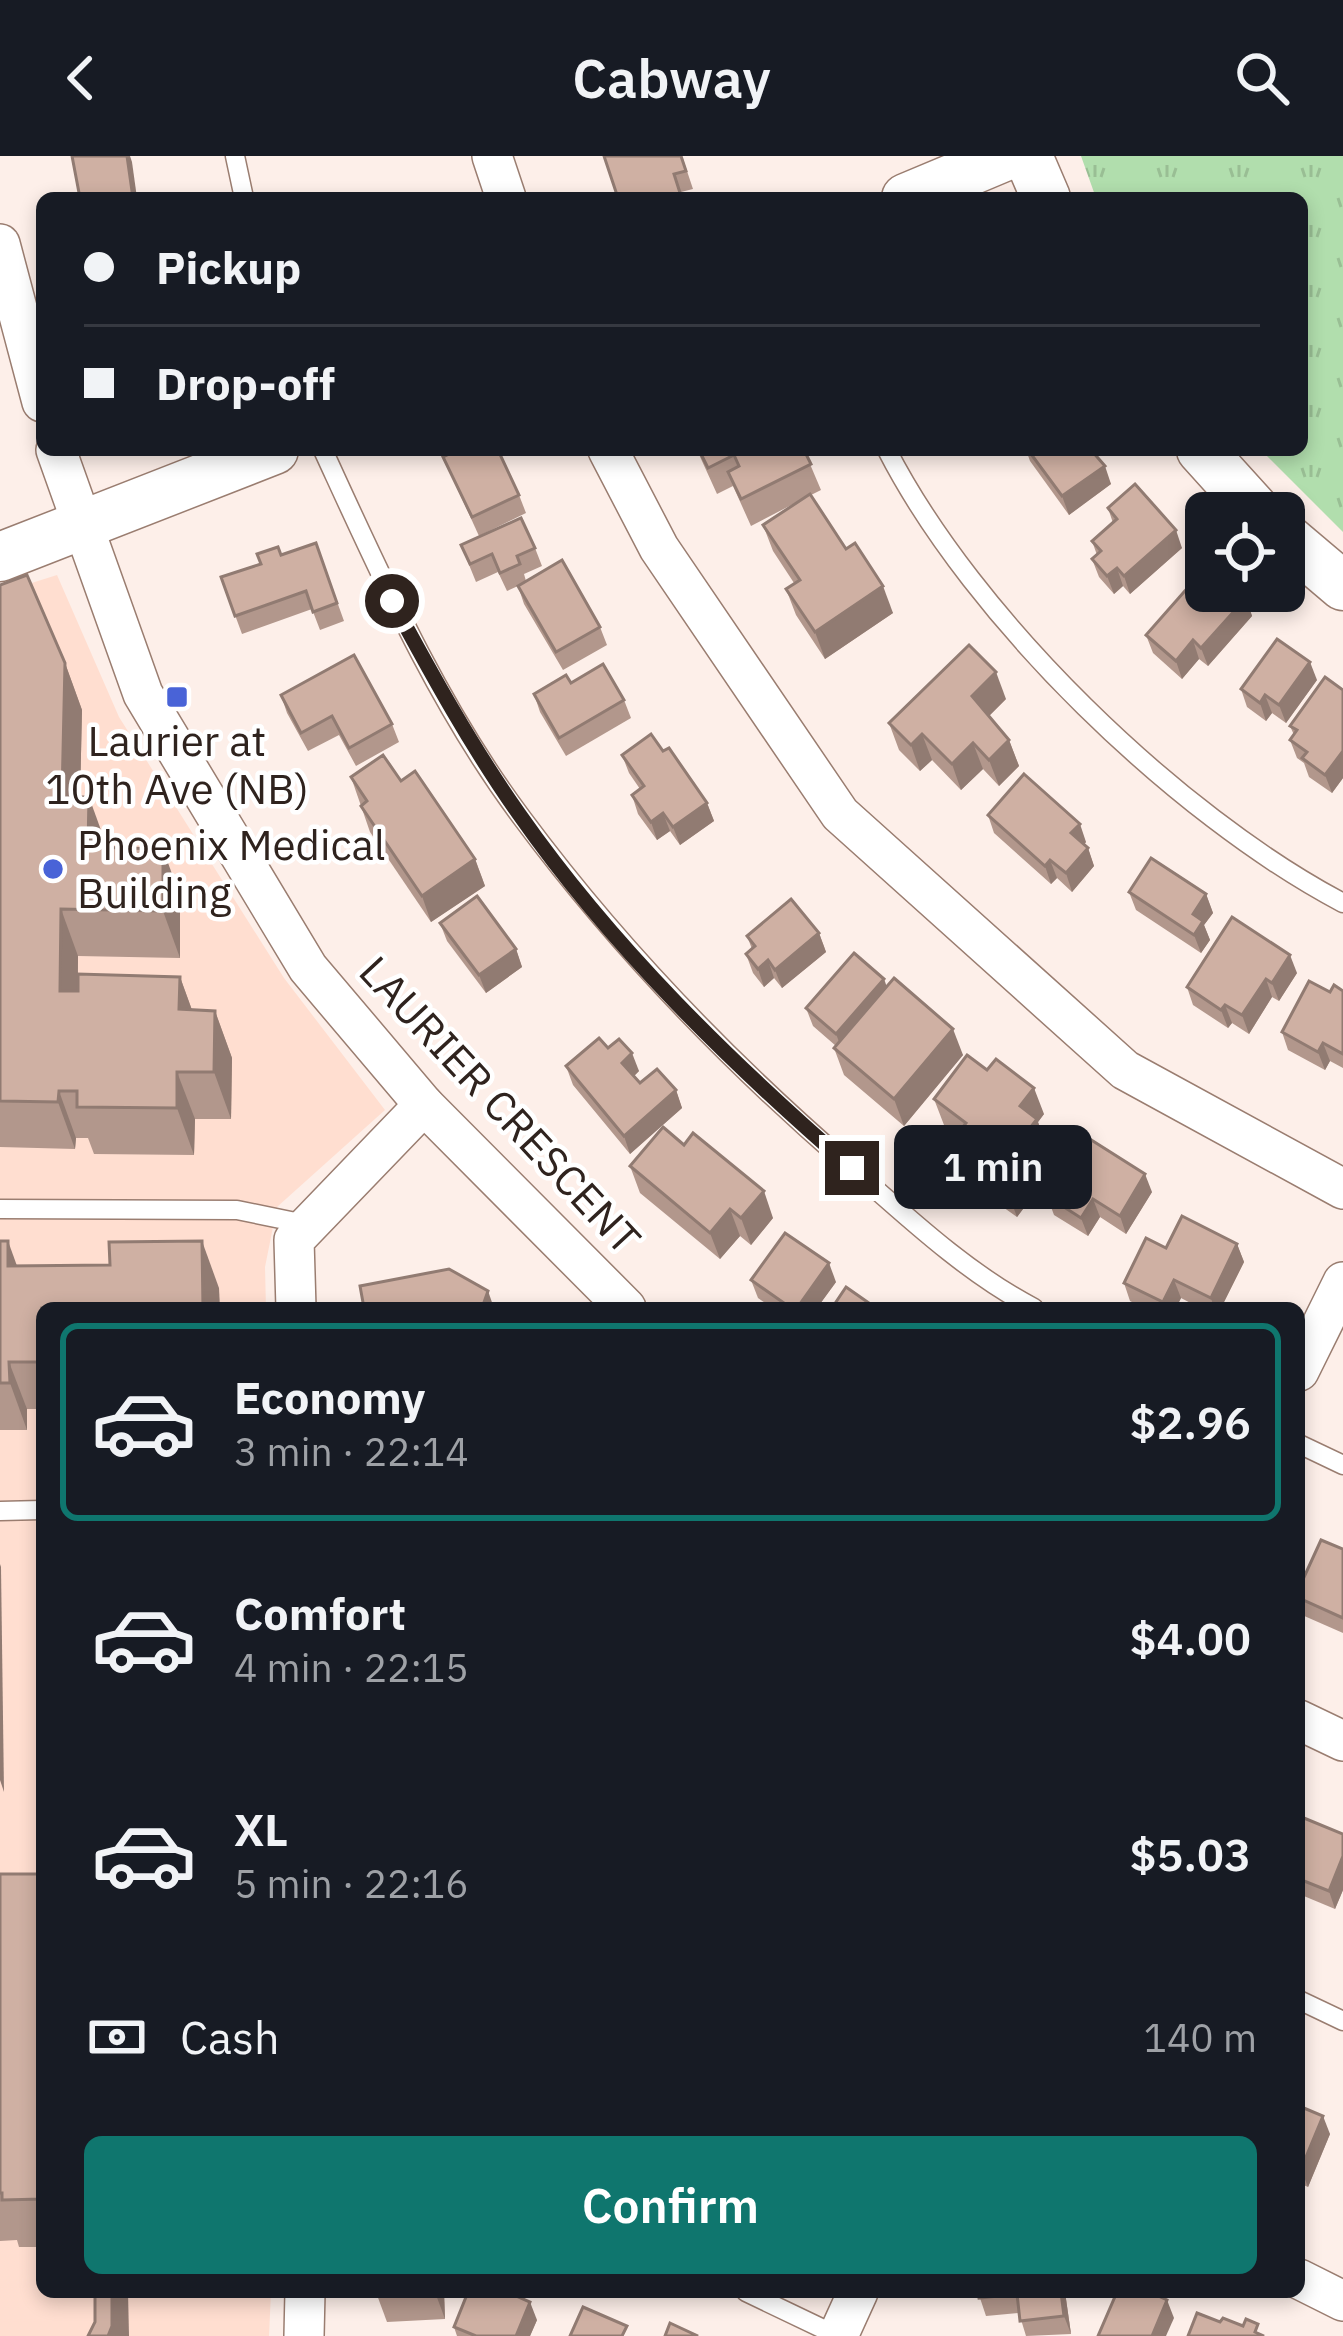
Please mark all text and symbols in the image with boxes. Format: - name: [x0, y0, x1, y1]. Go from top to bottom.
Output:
- text: Cabway: [572, 43, 771, 113]
- icon: back: [48, 45, 114, 111]
- icon: search: [1229, 45, 1295, 111]
- text: Pickup: [156, 238, 301, 296]
- text: Drop-off: [156, 354, 335, 412]
- map controls: [1185, 492, 1305, 612]
- button: locate: [1185, 492, 1305, 612]
- route start: [365, 574, 419, 628]
- marker: Laurier at 10th Ave (NB): [164, 684, 190, 710]
- place label: Laurier at 10th Ave (NB): [45, 713, 309, 816]
- place label: Phoenix Medical Building: [77, 817, 385, 920]
- marker: Phoenix Medical Building: [40, 856, 66, 882]
- street label: LAURIER CRESCENT: [348, 944, 653, 1265]
- callout: 1 min: [894, 1126, 1092, 1210]
- route end: [825, 1141, 879, 1195]
- text: 1 min: [943, 1141, 1043, 1192]
- icon: car: [90, 1368, 198, 1476]
- text: Economy: [234, 1368, 425, 1426]
- text: $2.96: [1130, 1393, 1251, 1451]
- text: 3 min · 22:14: [234, 1426, 469, 1477]
- icon: car: [90, 1584, 198, 1692]
- text: Comfort: [234, 1584, 406, 1642]
- text: $4.00: [1130, 1609, 1251, 1667]
- text: 4 min · 22:15: [234, 1642, 469, 1693]
- icon: car: [90, 1800, 198, 1908]
- text: XL: [234, 1800, 288, 1858]
- text: $5.03: [1130, 1825, 1251, 1883]
- text: 5 min · 22:16: [234, 1858, 469, 1909]
- icon: cash: [84, 2004, 150, 2070]
- text: Cash: [180, 2008, 279, 2066]
- text: 140 m: [1144, 2012, 1257, 2063]
- button: Confirm: [84, 2136, 1257, 2274]

